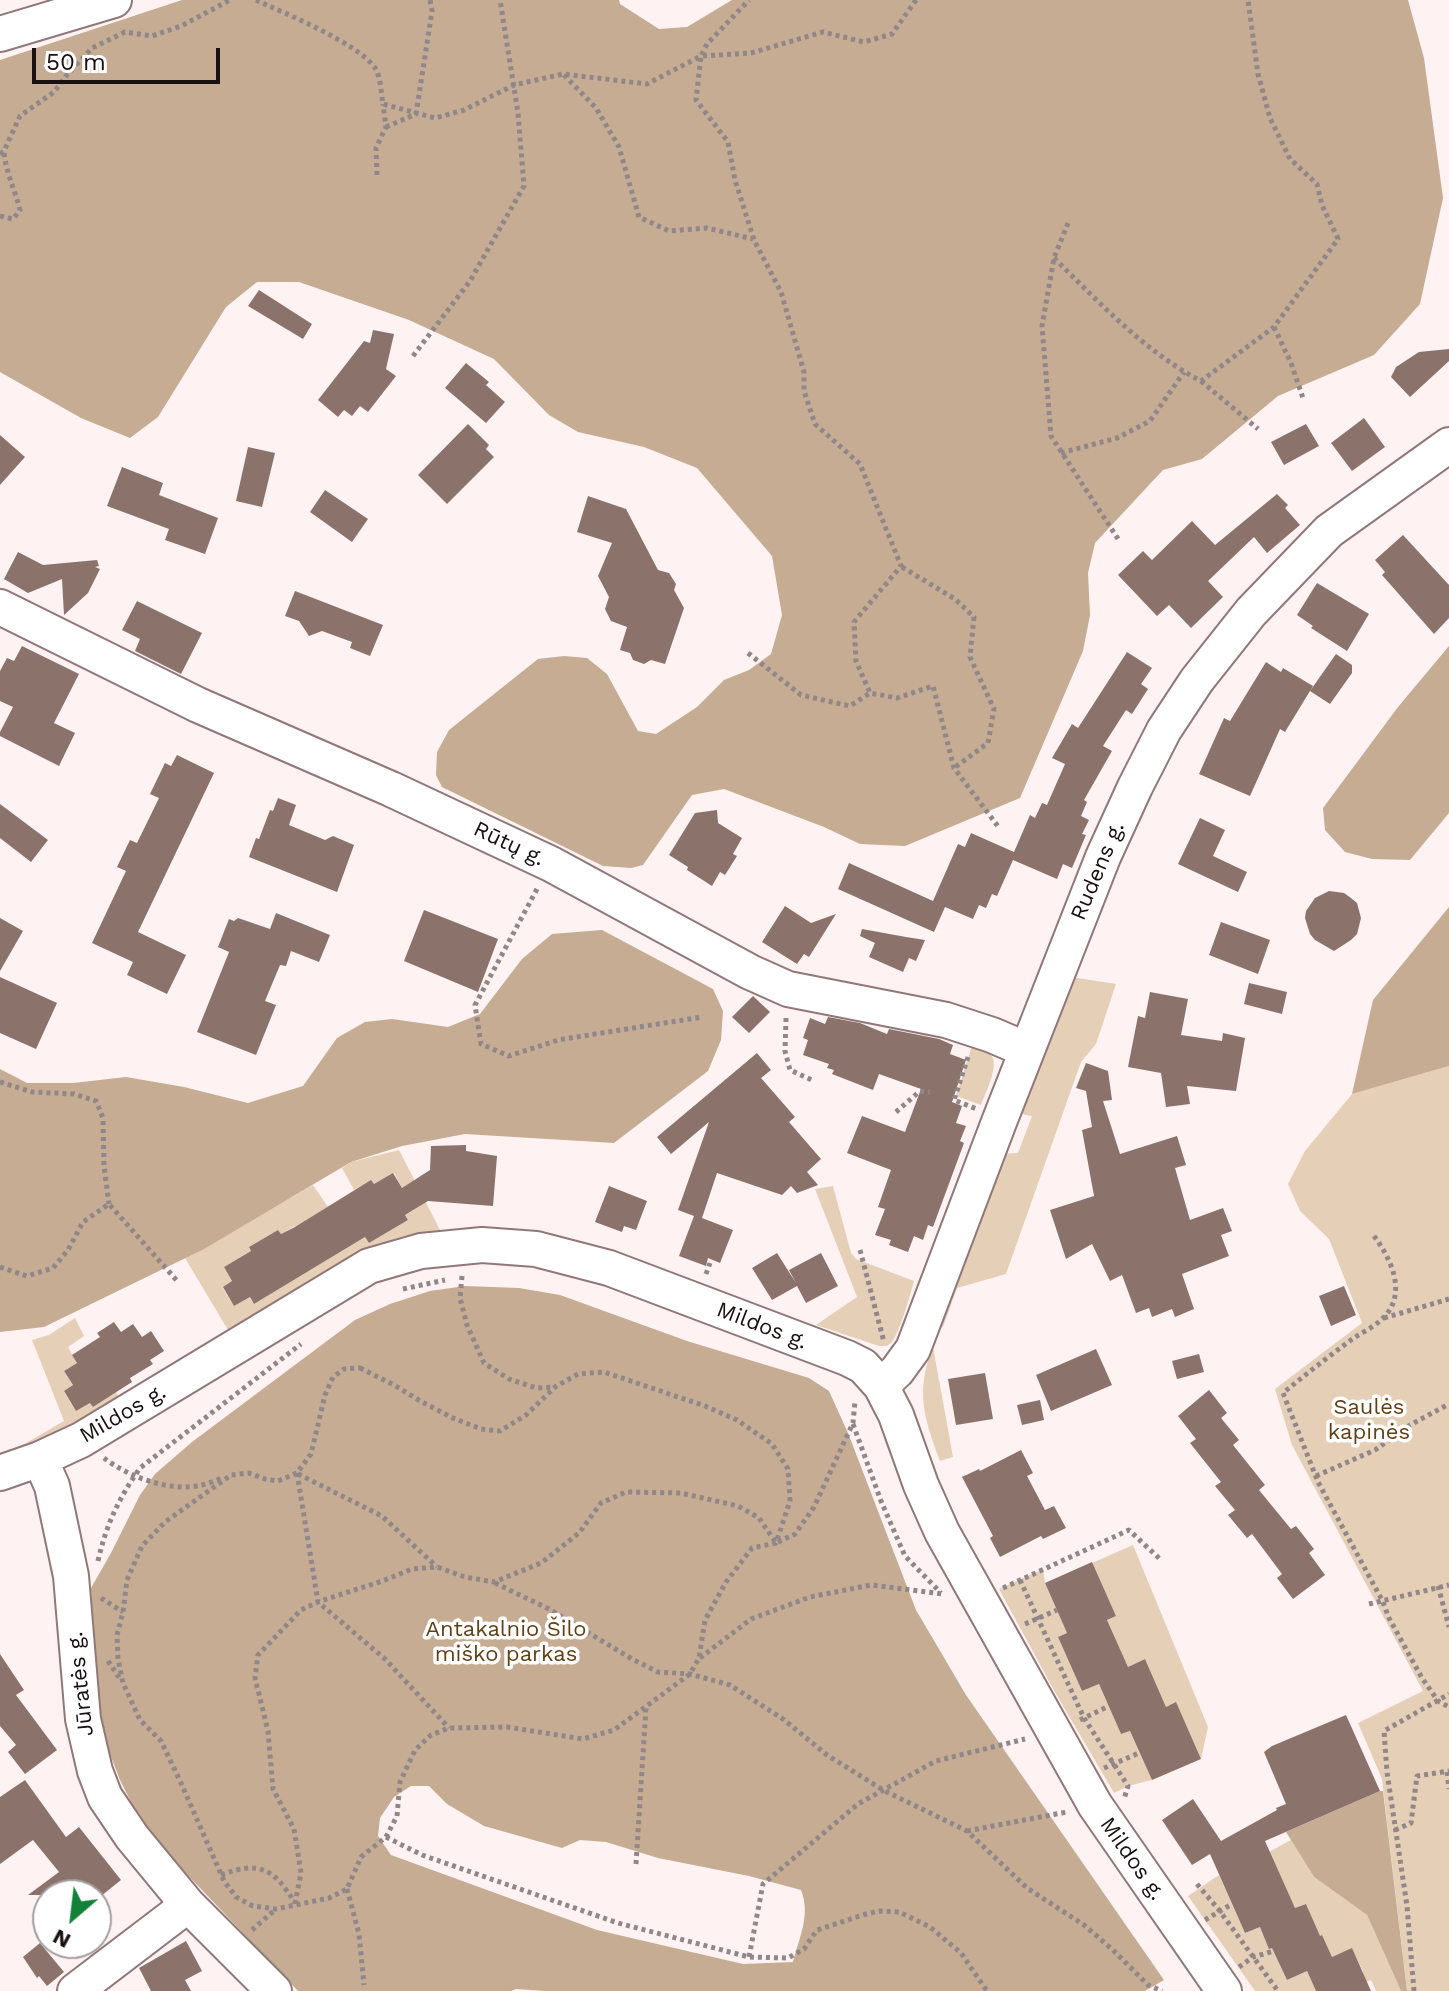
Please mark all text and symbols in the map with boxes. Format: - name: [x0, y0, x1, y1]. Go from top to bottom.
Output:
- scale bar: [36, 32, 224, 82]
- text: 50 m: [46, 48, 106, 76]
- street label: Rūtų g.: [469, 816, 549, 872]
- street label: Rudens g.: [1065, 818, 1131, 924]
- street label: Mildos g.: [713, 1297, 811, 1355]
- street label: Mildos g.: [75, 1379, 171, 1449]
- park label: Saulės kapinės: [1328, 1395, 1410, 1446]
- park label: Antakalnio Šilo miško parkas: [425, 1617, 587, 1668]
- street label: Jūratės g.: [62, 1630, 100, 1738]
- street label: Mildos g.: [1094, 1813, 1170, 1905]
- north arrow: [32, 1879, 112, 1959]
- text: N: [48, 1924, 75, 1954]

